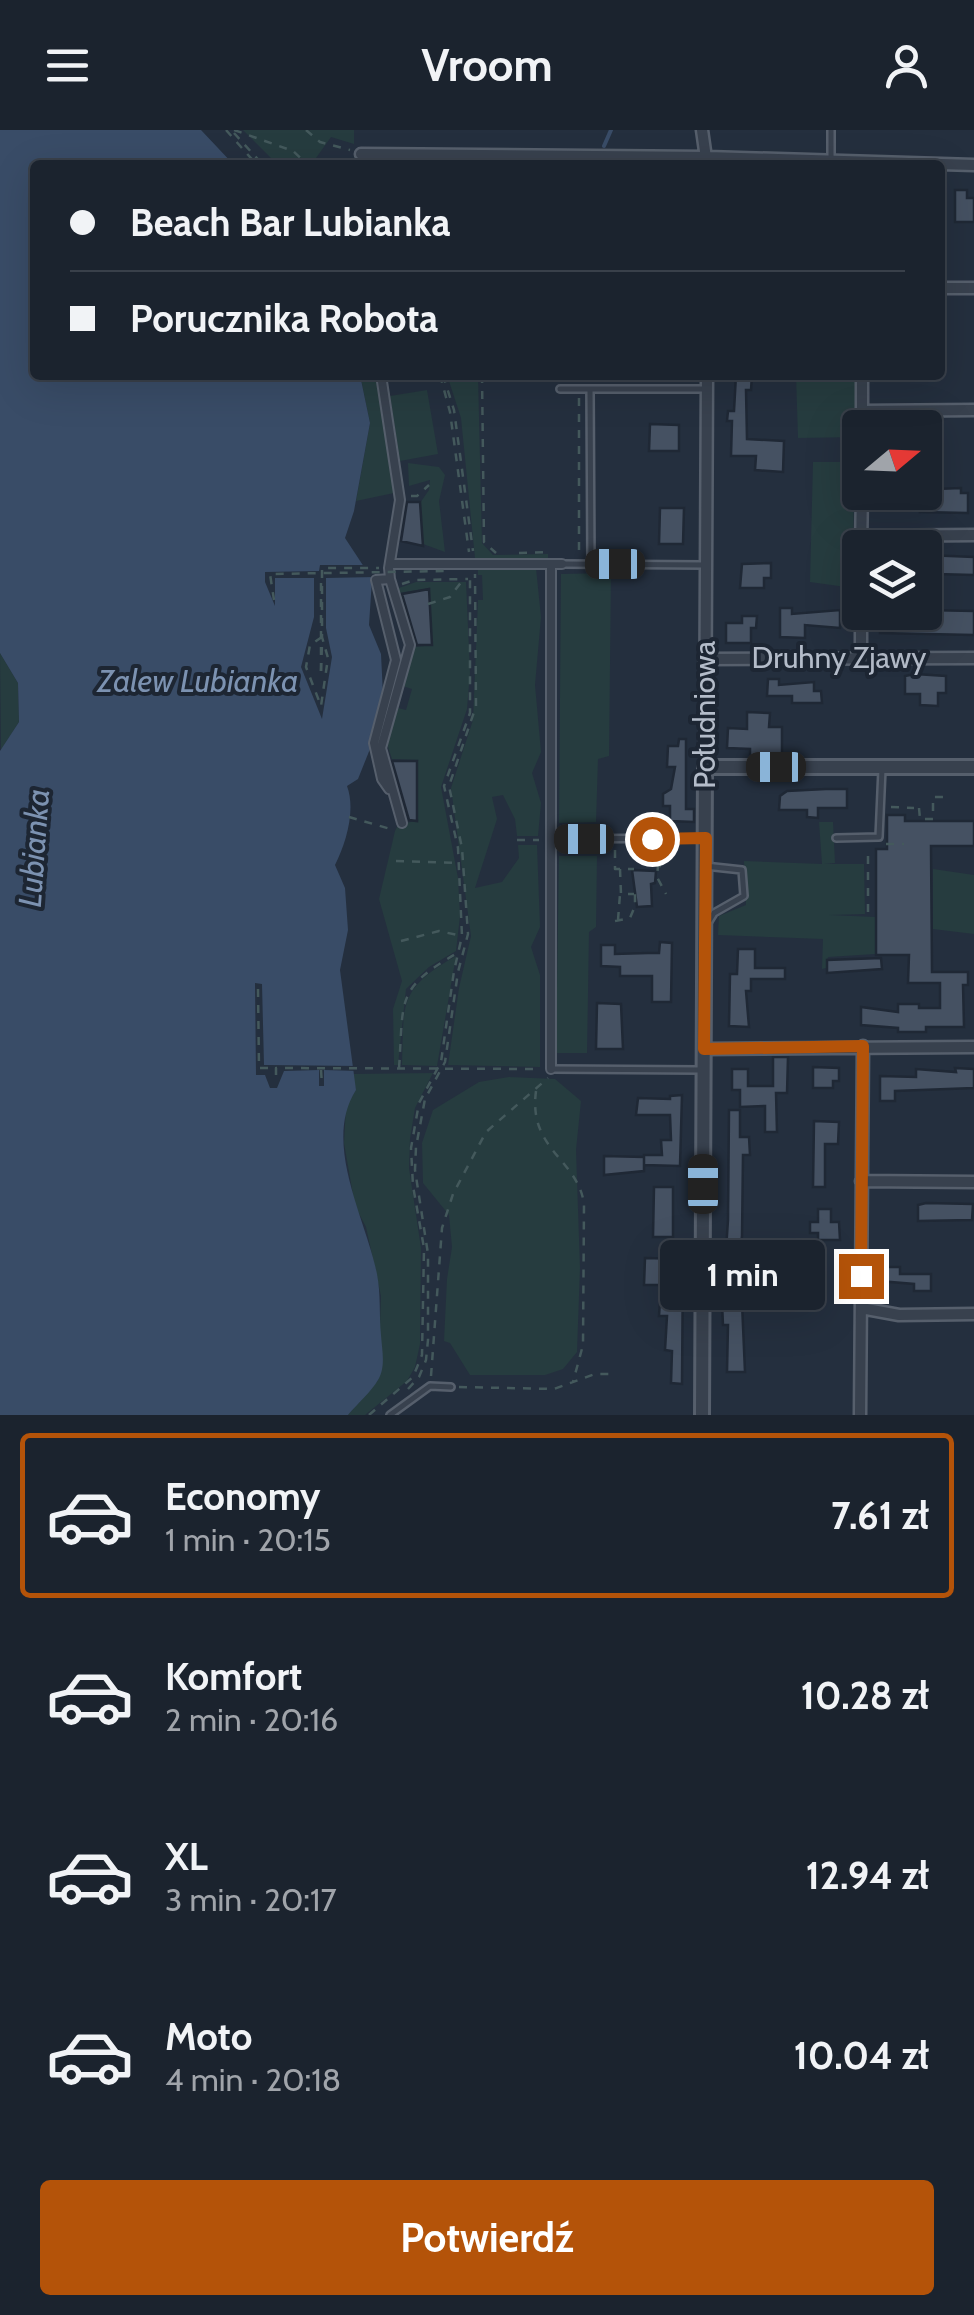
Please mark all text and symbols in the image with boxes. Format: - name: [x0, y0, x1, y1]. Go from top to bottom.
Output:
- icon: menu: [40, 38, 95, 93]
- text: Vroom: [421, 38, 553, 92]
- icon: person: [879, 38, 934, 93]
- text: Beach Bar Lubianka: [130, 199, 450, 246]
- text: Porucznika Robota: [130, 295, 438, 342]
- north arrow: [842, 410, 942, 510]
- map controls: [842, 410, 942, 630]
- button: layers: [842, 530, 942, 630]
- car: [585, 549, 645, 579]
- street label: Druhny Zjawy: [752, 639, 926, 676]
- street label: Południowa: [686, 640, 723, 789]
- water label: Zalew Lubianka: [95, 661, 299, 700]
- car: [746, 752, 806, 782]
- water label: Lubianka: [10, 787, 57, 908]
- route start: [630, 817, 675, 862]
- car: [554, 824, 614, 854]
- car: [688, 1154, 718, 1214]
- callout: 1 min: [661, 1241, 826, 1311]
- route end: [839, 1254, 884, 1299]
- text: 1 min: [706, 1255, 779, 1294]
- icon: car: [45, 1471, 135, 1561]
- text: Economy: [165, 1473, 320, 1520]
- text: 7.61 zł: [831, 1492, 929, 1539]
- text: 1 min · 20:15: [165, 1520, 331, 1559]
- icon: car: [45, 1651, 135, 1741]
- text: Komfort: [165, 1653, 302, 1700]
- text: 10.28 zł: [801, 1672, 929, 1719]
- text: 2 min · 20:16: [165, 1700, 338, 1739]
- icon: car: [45, 1831, 135, 1921]
- text: XL: [165, 1833, 208, 1880]
- text: 12.94 zł: [806, 1852, 929, 1899]
- text: 3 min · 20:17: [165, 1880, 337, 1919]
- icon: car: [45, 2011, 135, 2101]
- text: Moto: [165, 2013, 252, 2060]
- text: 10.04 zł: [794, 2032, 929, 2079]
- text: 4 min · 20:18: [165, 2060, 341, 2099]
- button: Potwierdź: [40, 2180, 934, 2295]

